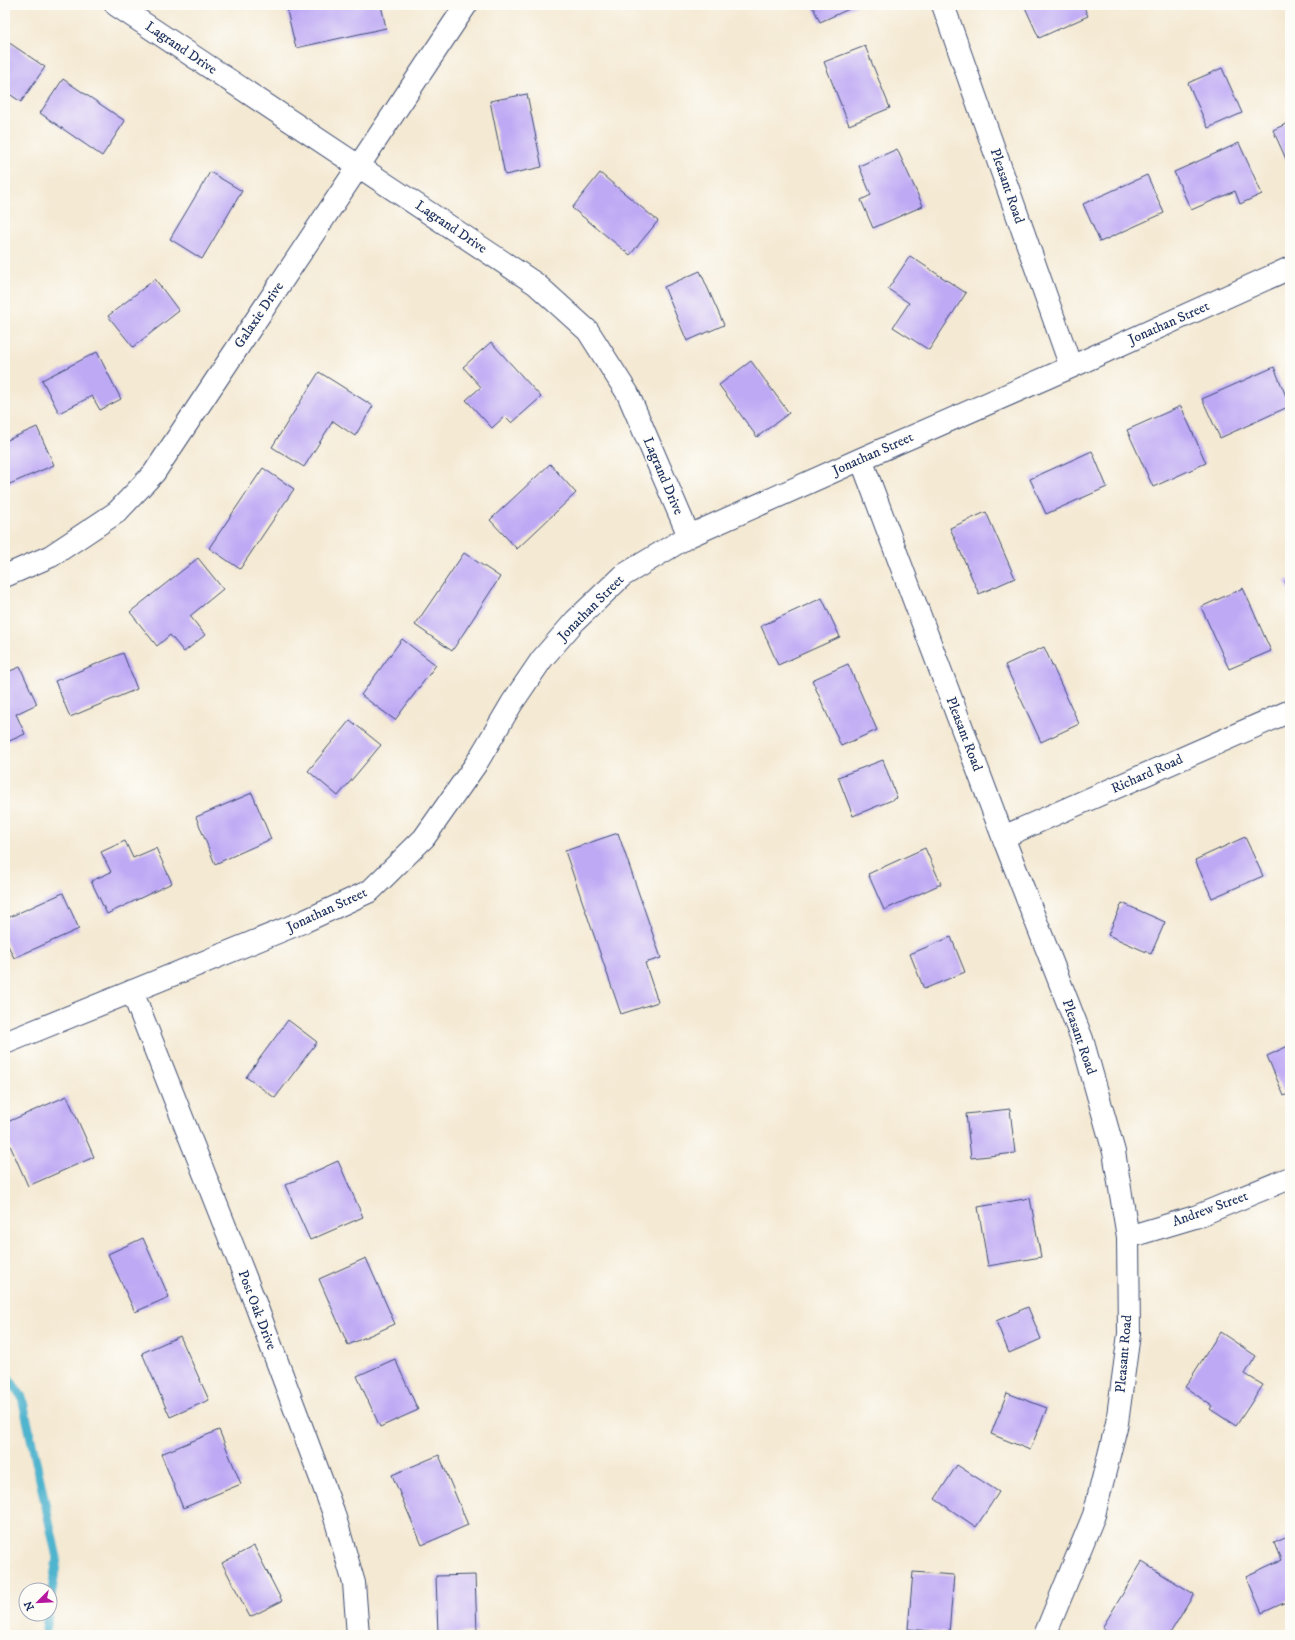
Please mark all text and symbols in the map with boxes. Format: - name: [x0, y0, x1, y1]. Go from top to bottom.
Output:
- street label: Lagrand Drive: [142, 17, 220, 79]
- street label: Pleasant Road: [986, 146, 1028, 226]
- street label: Lagrand Drive: [412, 196, 490, 258]
- street label: Galaxie Drive: [230, 278, 288, 352]
- street label: Jonathan Street: [1124, 297, 1213, 350]
- street label: Jonathan Street: [828, 428, 917, 481]
- street label: Lagrand Drive: [639, 435, 687, 518]
- street label: Jonathan Street: [553, 571, 628, 646]
- street label: Pleasant Road: [942, 694, 986, 774]
- street label: Richard Road: [1108, 750, 1186, 798]
- street label: Jonathan Street: [282, 883, 371, 937]
- street label: Pleasant Road: [1058, 997, 1100, 1077]
- street label: Andrew Street: [1170, 1187, 1251, 1231]
- street label: Post Oak Drive: [234, 1268, 280, 1353]
- street label: Pleasant Road: [1112, 1314, 1136, 1394]
- north arrow: [18, 1582, 58, 1622]
- text: N: [22, 1599, 38, 1613]

